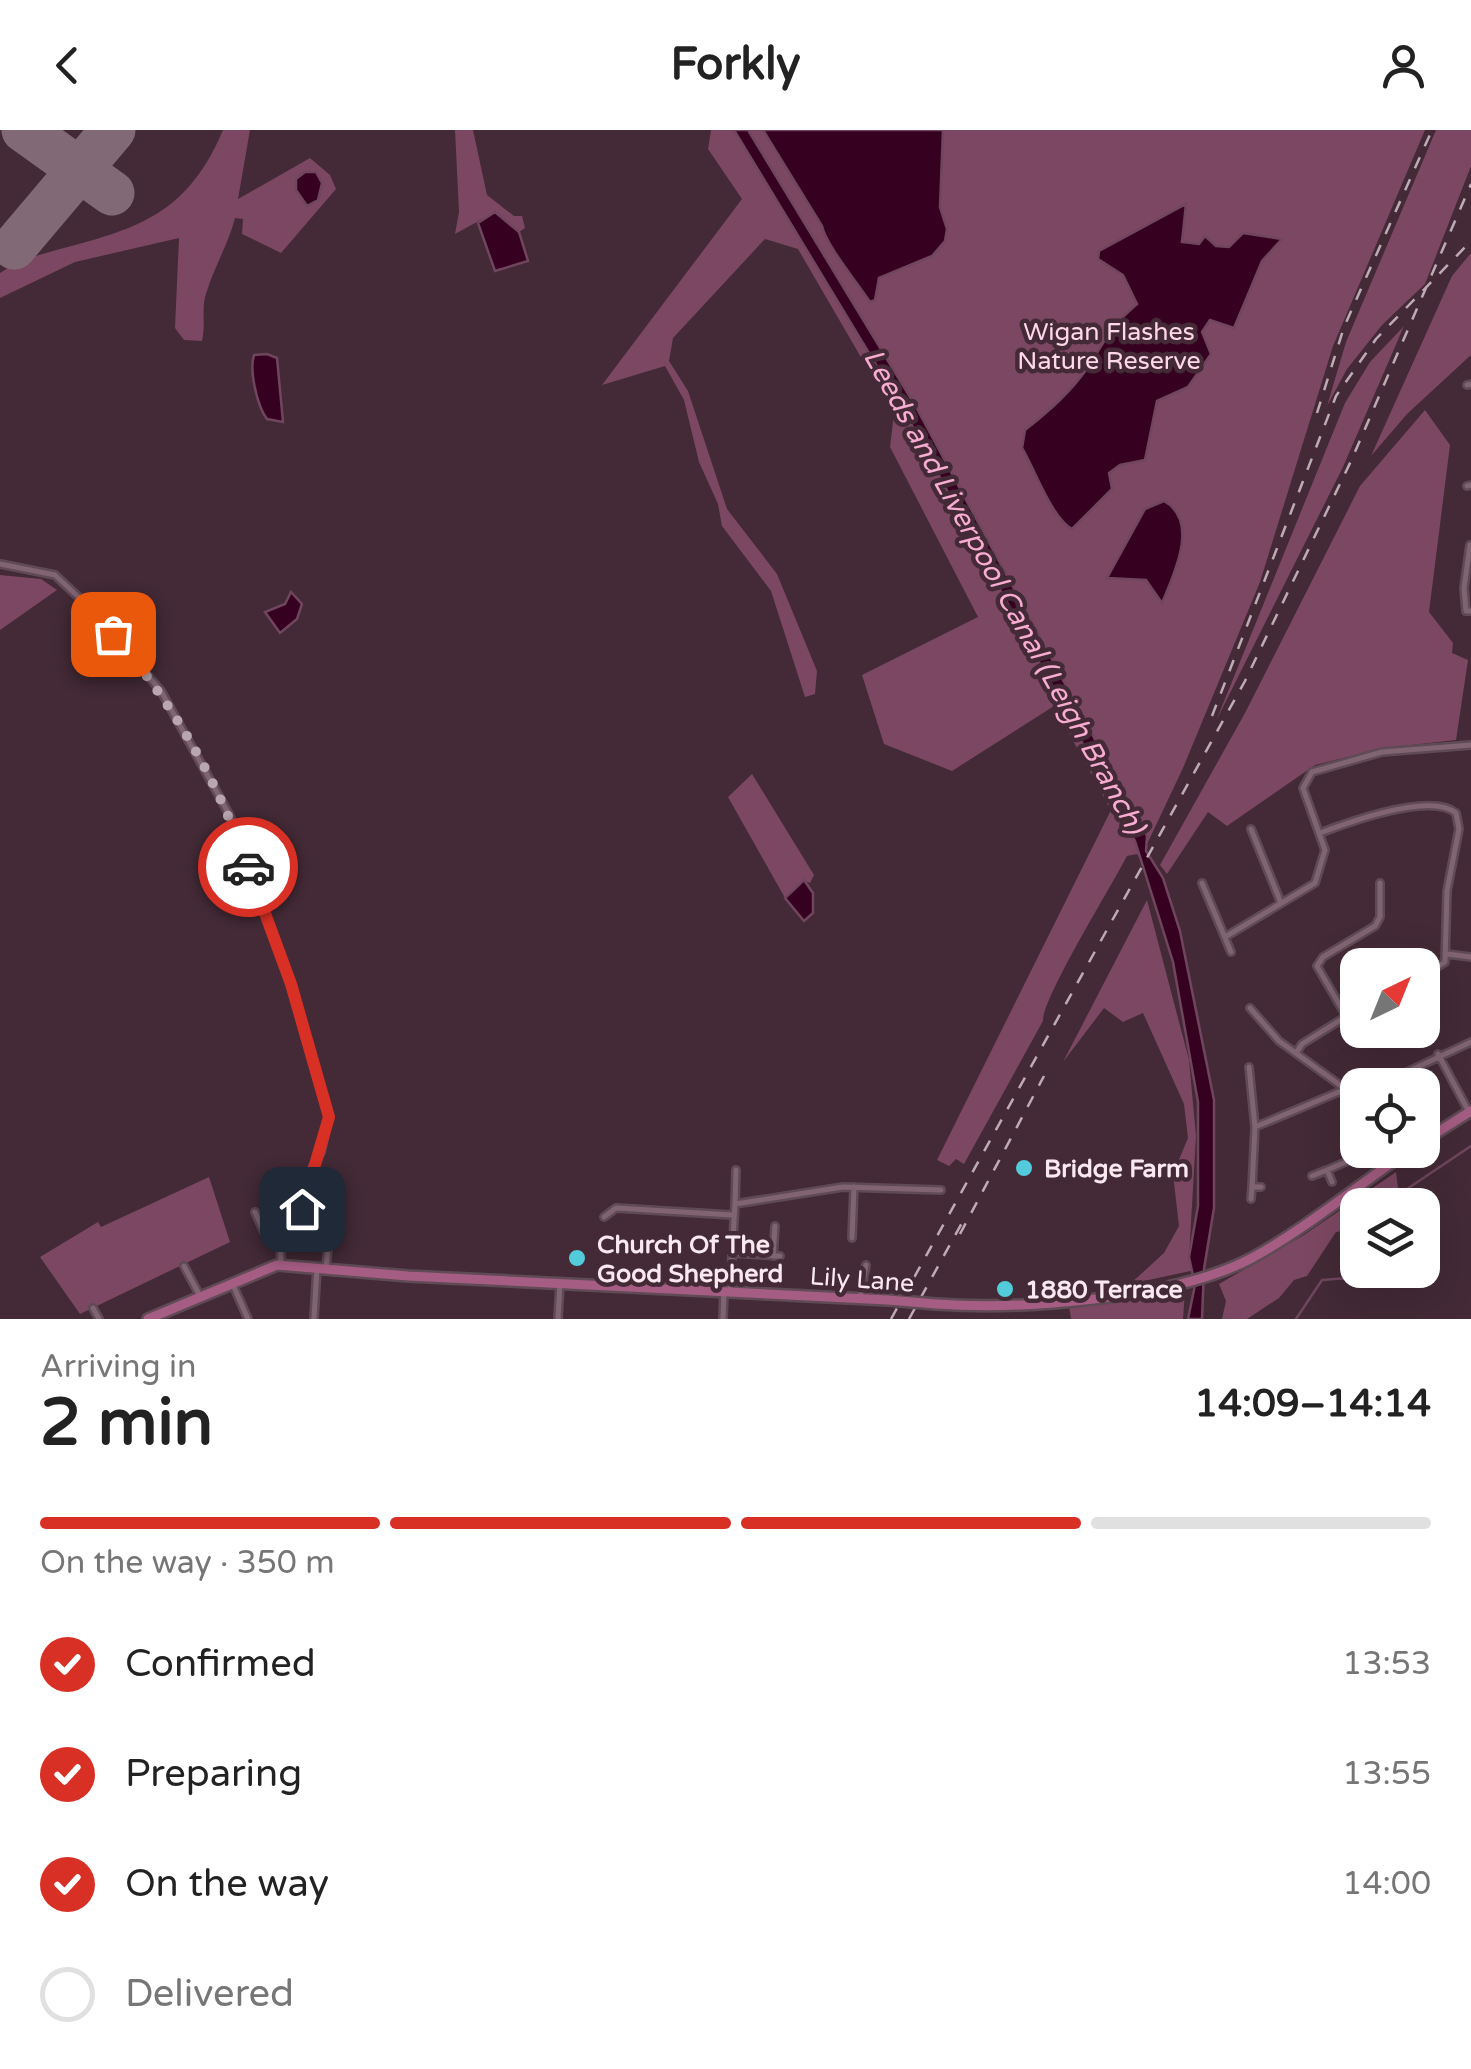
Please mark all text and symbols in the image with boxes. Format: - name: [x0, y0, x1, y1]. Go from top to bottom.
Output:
- icon: back: [40, 38, 95, 93]
- text: Forkly: [670, 38, 801, 92]
- icon: person: [1376, 38, 1431, 93]
- park label: Wigan Flashes Nature Reserve: [1017, 317, 1201, 376]
- water label: Leeds and Liverpool Canal (Leigh Branch): [856, 343, 1153, 842]
- pin: [71, 592, 156, 677]
- icon: bag: [86, 607, 141, 662]
- courier: [198, 817, 298, 917]
- icon: car: [221, 840, 276, 895]
- north arrow: [1340, 948, 1440, 1048]
- map controls: [1340, 948, 1440, 1288]
- button: locate: [1340, 1068, 1440, 1168]
- place label: Bridge Farm: [1044, 1154, 1189, 1184]
- marker: Bridge Farm: [1013, 1157, 1035, 1179]
- pin: [260, 1167, 345, 1252]
- icon: home: [275, 1182, 330, 1237]
- button: layers: [1340, 1188, 1440, 1288]
- place label: Church Of The Good Shepherd: [597, 1230, 783, 1289]
- marker: Church Of The Good Shepherd: [566, 1247, 588, 1269]
- street label: Lily Lane: [809, 1261, 915, 1299]
- place label: 1880 Terrace: [1025, 1275, 1183, 1305]
- marker: 1880 Terrace: [994, 1278, 1016, 1300]
- text: Arriving in: [40, 1348, 197, 1386]
- text: 14:09–14:14: [1194, 1381, 1431, 1427]
- text: 2 min: [40, 1384, 213, 1463]
- text: On the way · 350 m: [40, 1544, 335, 1582]
- icon: check: [40, 1637, 95, 1692]
- text: Confirmed: [125, 1641, 316, 1687]
- text: 13:53: [1342, 1645, 1431, 1683]
- icon: check: [40, 1747, 95, 1802]
- text: Preparing: [125, 1751, 302, 1797]
- text: 13:55: [1342, 1755, 1431, 1793]
- icon: check: [40, 1857, 95, 1912]
- text: On the way: [125, 1861, 329, 1907]
- text: 14:00: [1342, 1865, 1431, 1903]
- text: Delivered: [125, 1971, 294, 2017]

